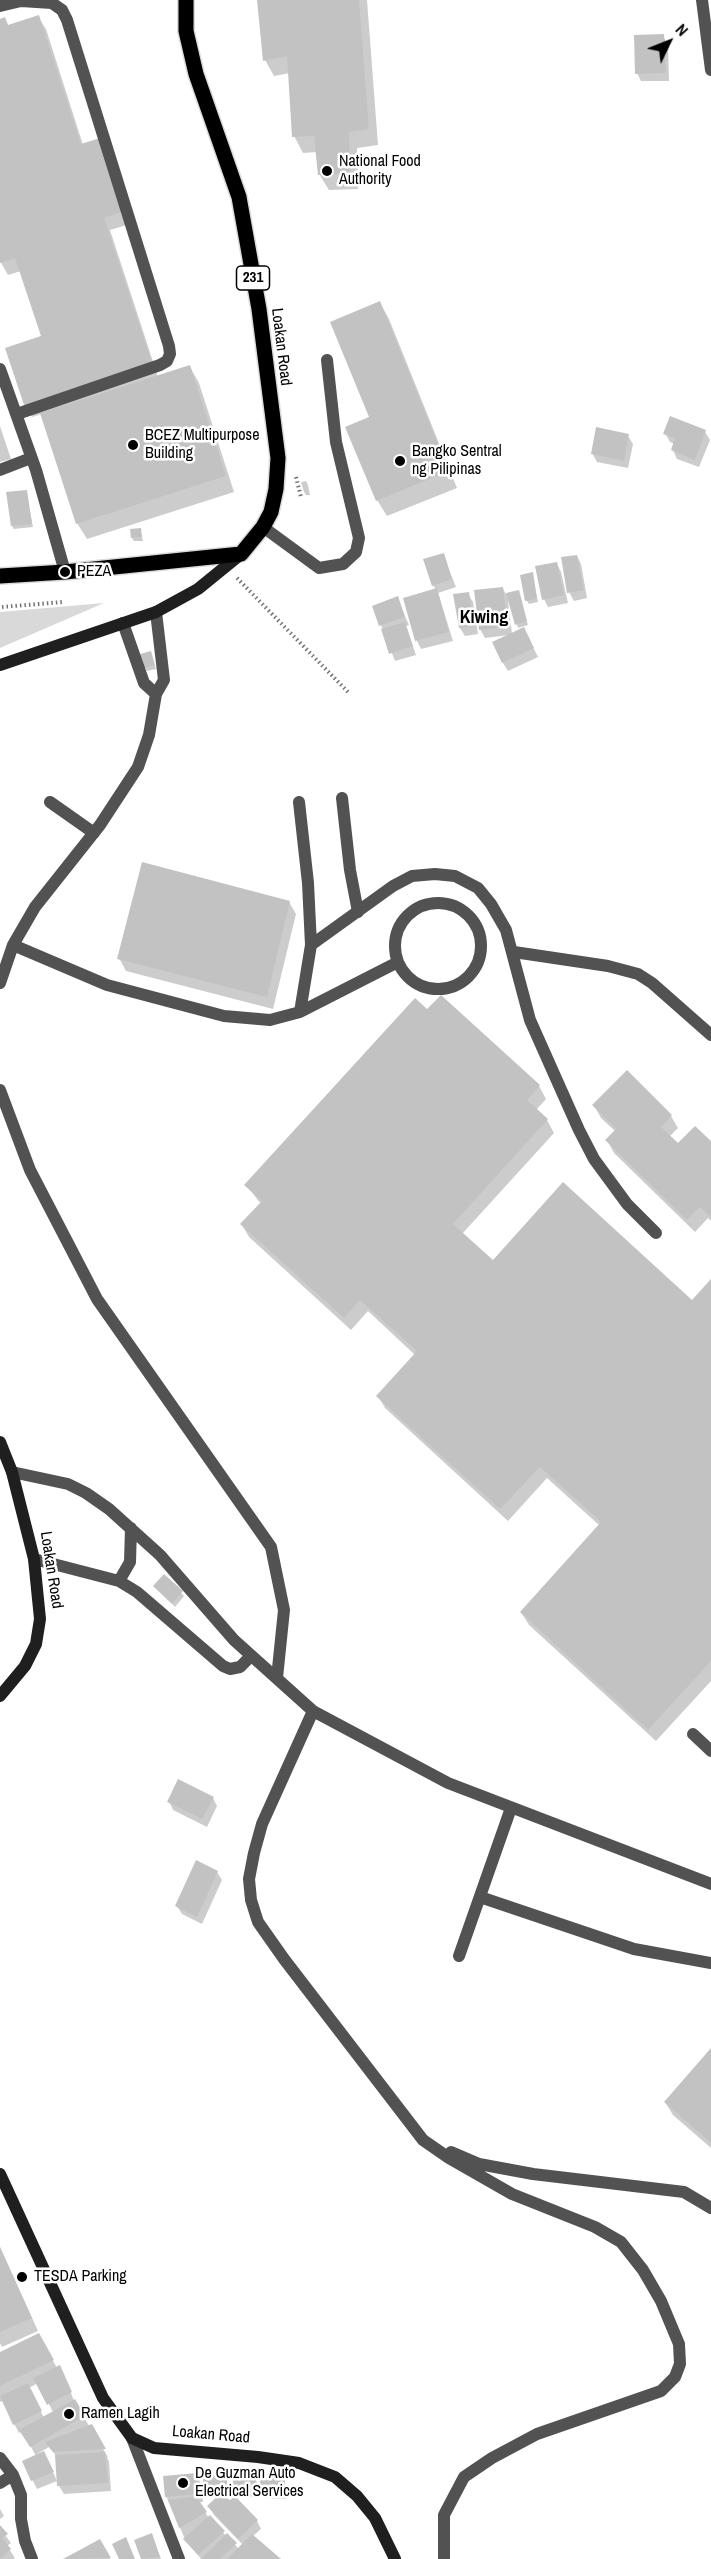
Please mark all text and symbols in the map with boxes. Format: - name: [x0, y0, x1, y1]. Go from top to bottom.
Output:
- north arrow: [639, 12, 699, 72]
- text: N: [671, 19, 693, 41]
- place label: National Food Authority: [339, 152, 421, 190]
- marker: National Food Authority: [320, 164, 334, 178]
- road number: 231: [236, 266, 270, 290]
- street label: Loakan Road: [267, 307, 295, 387]
- place label: BCEZ Multipurpose Building: [145, 426, 259, 464]
- marker: BCEZ Multipurpose Building: [126, 438, 140, 452]
- place label: Bangko Sentral ng Pilipinas: [412, 442, 502, 480]
- marker: Bangko Sentral ng Pilipinas: [393, 454, 407, 468]
- place label: PEZA: [77, 562, 111, 582]
- marker: PEZA: [58, 565, 72, 579]
- district label: Kiwing: [460, 607, 508, 629]
- street label: Loakan Road: [35, 1530, 67, 1610]
- place label: TESDA Parking: [34, 2267, 127, 2287]
- marker: TESDA Parking: [15, 2270, 29, 2284]
- place label: Ramen Lagih: [81, 2404, 160, 2424]
- marker: Ramen Lagih: [62, 2407, 76, 2421]
- street label: Loakan Road: [171, 2422, 251, 2448]
- place label: De Guzman Auto Electrical Services: [195, 2464, 304, 2502]
- marker: De Guzman Auto Electrical Services: [176, 2476, 190, 2490]

